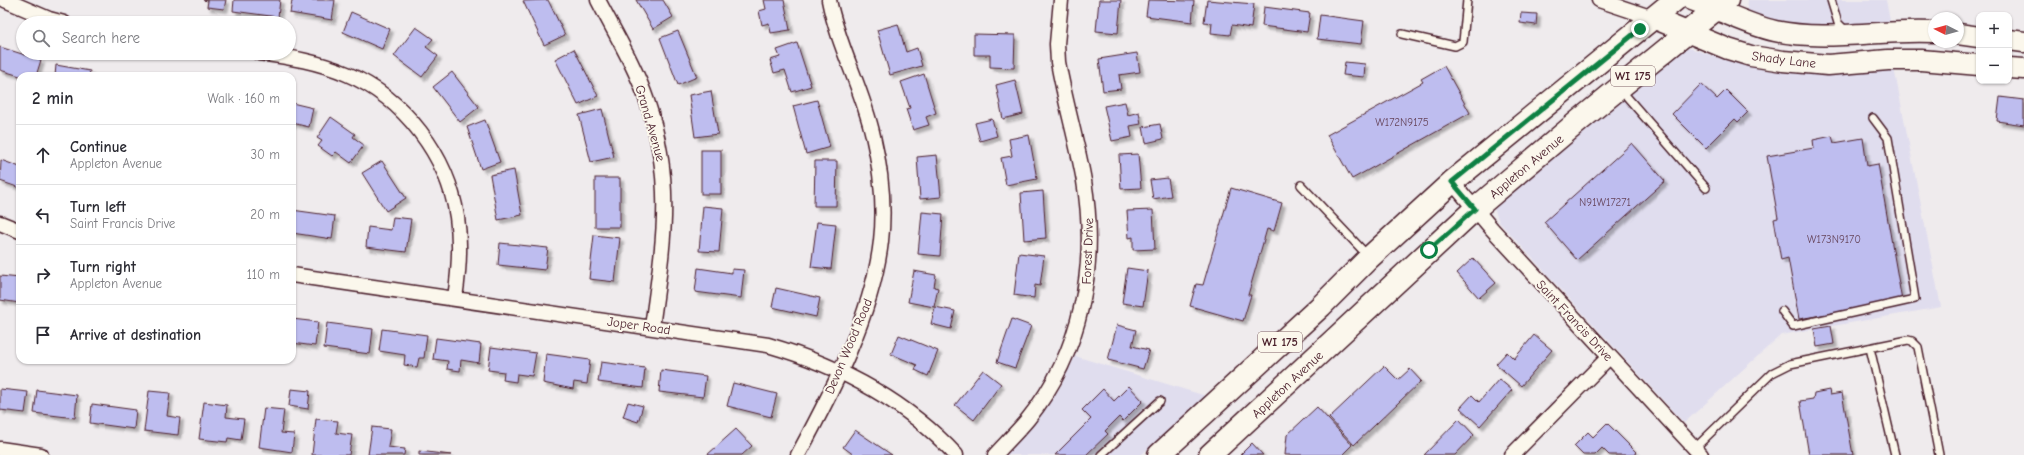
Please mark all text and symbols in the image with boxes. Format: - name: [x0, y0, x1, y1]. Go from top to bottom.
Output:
- north arrow: [1928, 12, 1964, 48]
- map controls: [1976, 12, 2012, 84]
- button: +: [1976, 12, 2012, 48]
- search box: [16, 16, 296, 60]
- route end: [1631, 20, 1649, 38]
- icon: search: [30, 27, 52, 49]
- text: Search here: [62, 29, 140, 47]
- street label: Shady Lane: [1751, 48, 1817, 71]
- button: −: [1976, 48, 2012, 84]
- road number: WI 175: [1611, 66, 1655, 86]
- street label: Grand Avenue: [632, 83, 669, 164]
- text: 2 min: [32, 89, 73, 108]
- text: Walk · 160 m: [208, 91, 280, 106]
- house number: W172N9175: [1375, 116, 1429, 129]
- street label: Appleton Avenue: [1486, 131, 1567, 202]
- text: Continue: [70, 138, 127, 156]
- icon: ahead: [32, 144, 54, 166]
- text: 30 m: [250, 147, 280, 162]
- text: Appleton Avenue: [70, 156, 162, 171]
- house number: N91W17271: [1579, 196, 1631, 209]
- text: Turn left: [70, 198, 126, 216]
- icon: left: [32, 204, 54, 226]
- text: 20 m: [250, 207, 280, 222]
- text: Saint Francis Drive: [70, 216, 175, 231]
- street label: Forest Drive: [1079, 217, 1096, 285]
- house number: W173N9170: [1807, 233, 1861, 246]
- route start: [1420, 241, 1438, 259]
- text: Turn right: [70, 258, 136, 276]
- icon: right: [32, 264, 54, 286]
- text: 110 m: [247, 267, 280, 282]
- text: Appleton Avenue: [70, 276, 162, 291]
- street label: Saint Francis Drive: [1533, 277, 1616, 364]
- street label: Devon Wood Road: [822, 296, 875, 396]
- street label: Joper Road: [606, 314, 672, 337]
- icon: arrive: [32, 324, 54, 346]
- text: Arrive at destination: [70, 326, 201, 344]
- road number: WI 175: [1258, 332, 1302, 352]
- street label: Appleton Avenue: [1249, 347, 1326, 421]

